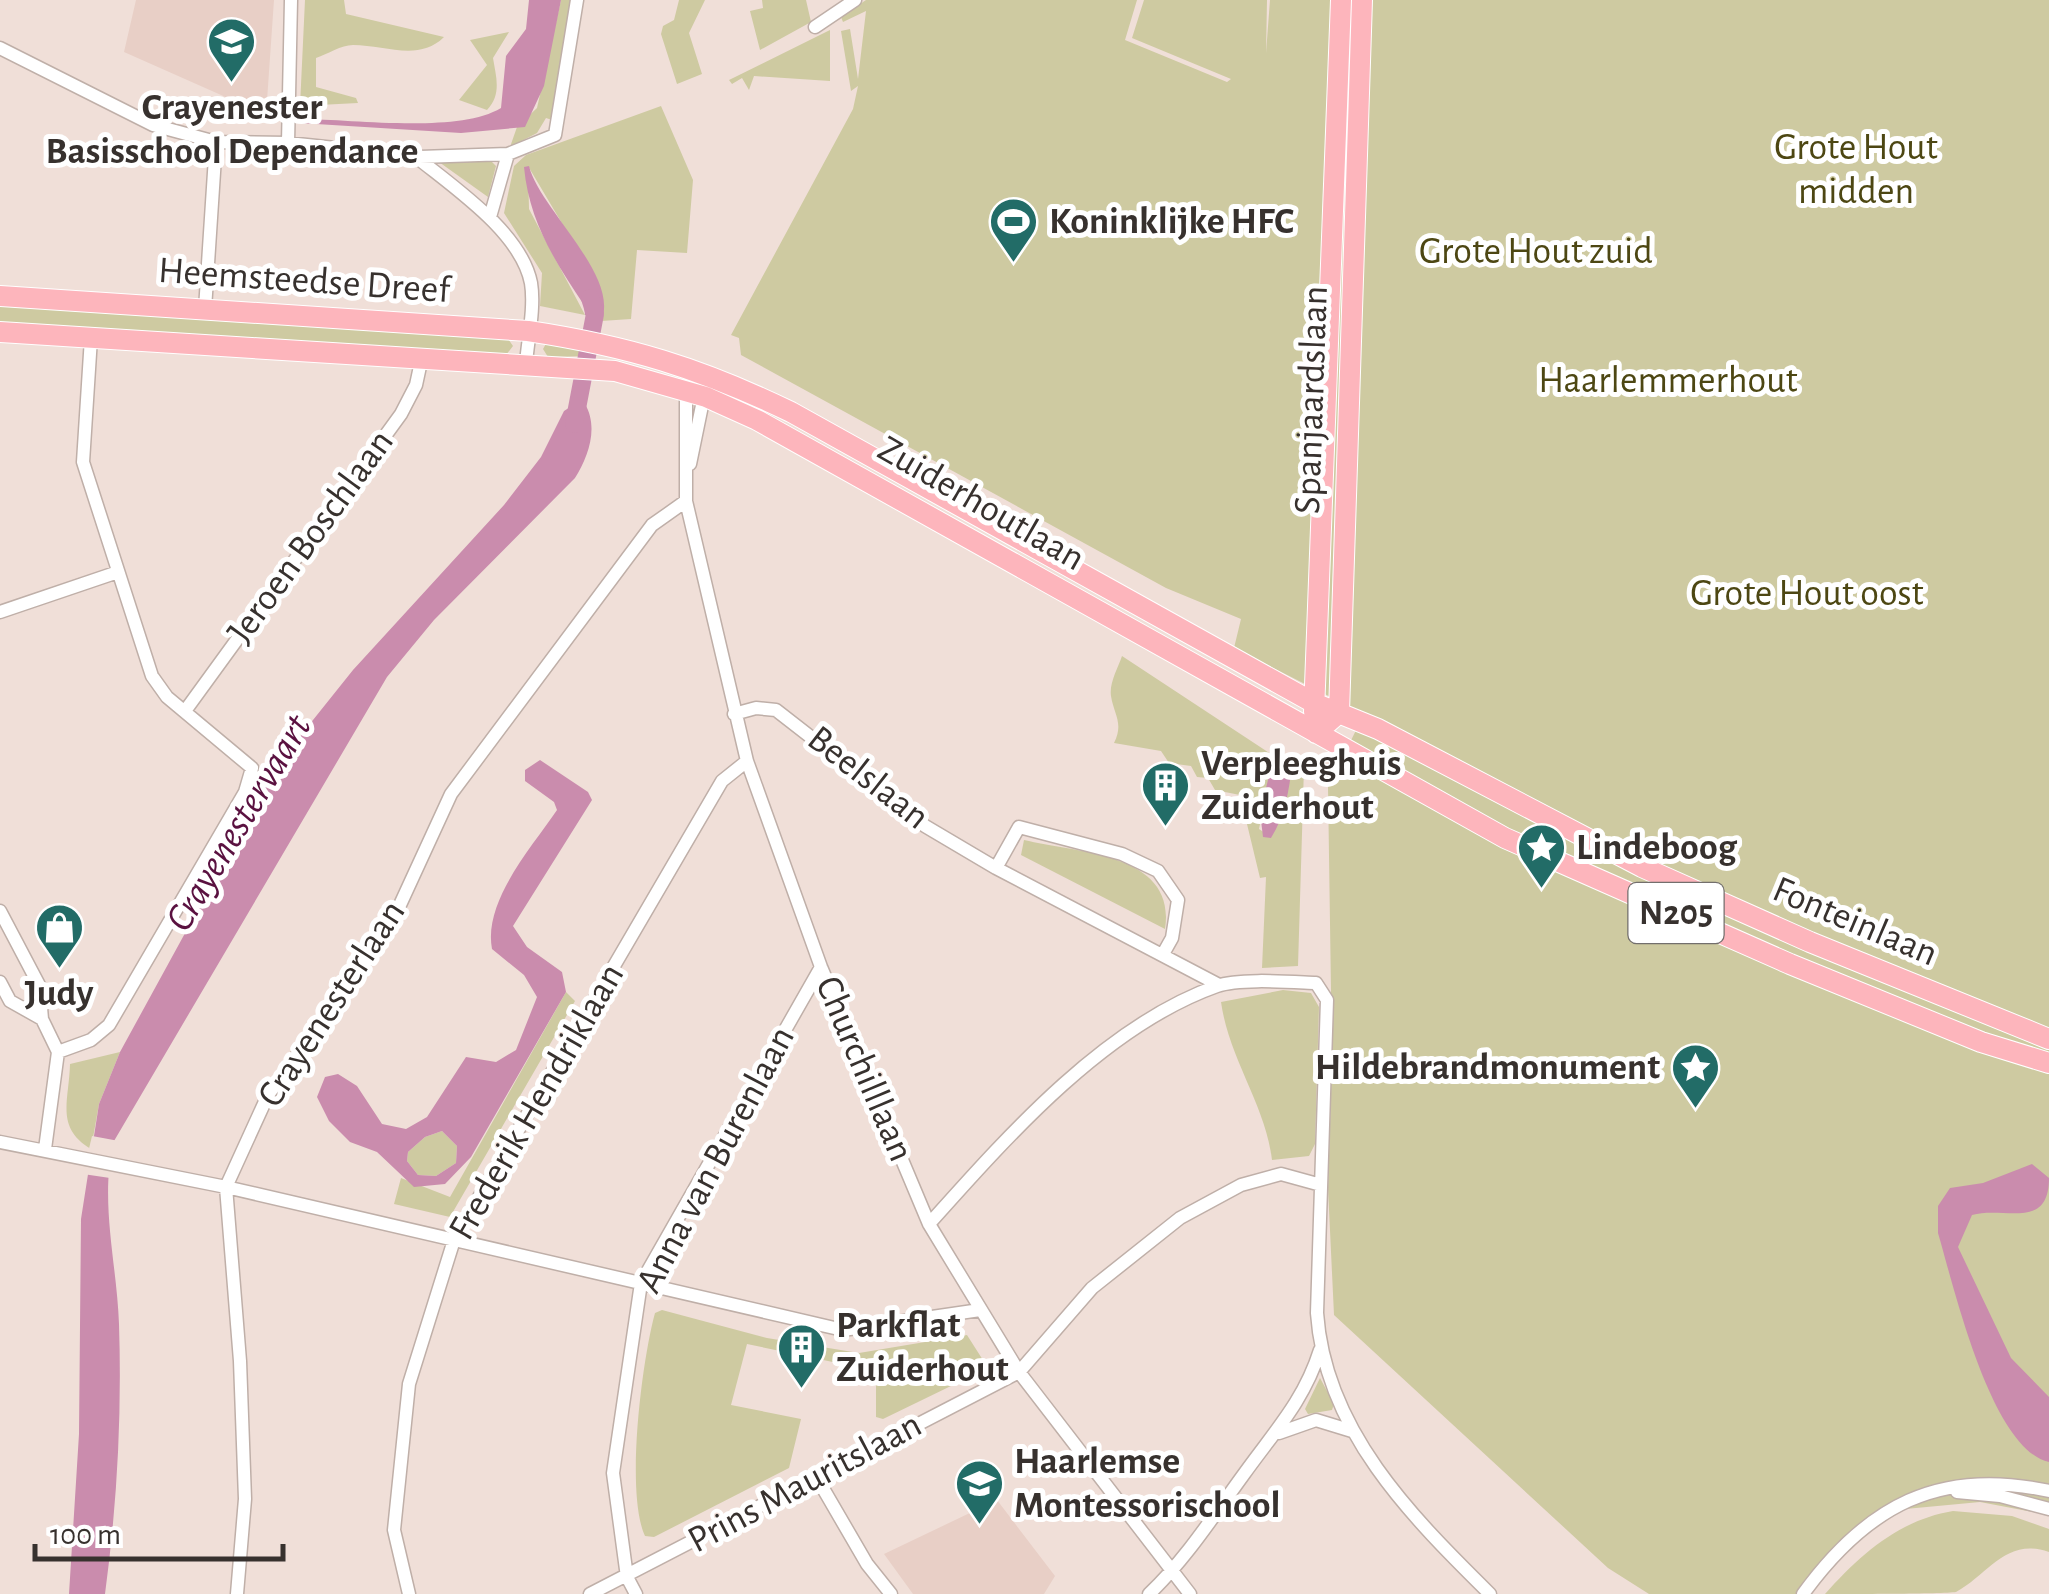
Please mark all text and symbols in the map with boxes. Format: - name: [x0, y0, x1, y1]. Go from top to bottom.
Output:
- school or university icon: Crayenester Basisschool Dependance: [206, 16, 258, 84]
- place label: Crayenester Basisschool Dependance: [45, 89, 419, 171]
- park label: Grote Hout midden: [1774, 129, 1938, 211]
- sports icon: Koninklijke HFC: [988, 196, 1040, 264]
- place label: Koninklijke HFC: [1049, 203, 1294, 241]
- park label: Grote Hout zuid: [1419, 233, 1653, 271]
- street label: Heemsteedse Dreef: [157, 252, 454, 310]
- street label: Spanjaardslaan: [1289, 285, 1335, 515]
- park label: Haarlemmerhout: [1538, 362, 1798, 400]
- street label: Jeroen Boschlaan: [221, 423, 401, 651]
- street label: Zuiderhoutlaan: [871, 430, 1091, 578]
- park label: Grote Hout oost: [1690, 575, 1924, 613]
- water label: Crayenestervaart: [159, 707, 320, 938]
- street label: Beelslaan: [800, 719, 936, 837]
- place label: Verpleeghuis Zuiderhout: [1201, 745, 1401, 827]
- building icon: Verpleeghuis Zuiderhout: [1140, 760, 1192, 828]
- place icon: Lindeboog: [1515, 822, 1567, 890]
- place label: Lindeboog: [1576, 829, 1738, 867]
- street label: Fonteinlaan: [1767, 870, 1943, 974]
- road number: N205: [1628, 883, 1724, 943]
- street label: Crayenesterlaan: [251, 894, 413, 1114]
- shop icon: Judy: [33, 902, 85, 970]
- street label: Frederik Hendriklaan: [443, 958, 631, 1246]
- street label: Churchilllaan: [808, 971, 920, 1167]
- place label: Judy: [24, 975, 94, 1013]
- street label: Anna van Burenlaan: [630, 1021, 802, 1299]
- place icon: Hildebrandmonument: [1669, 1042, 1721, 1110]
- place label: Hildebrandmonument: [1315, 1049, 1660, 1087]
- place label: Parkflat Zuiderhout: [836, 1307, 1009, 1389]
- building icon: Parkflat Zuiderhout: [775, 1322, 827, 1390]
- street label: Prins Mauritslaan: [682, 1406, 928, 1560]
- place label: Haarlemse Montessorischool: [1014, 1443, 1281, 1525]
- school or university icon: Haarlemse Montessorischool: [953, 1458, 1005, 1526]
- scale bar: [35, 1499, 282, 1561]
- text: 100 m: [50, 1520, 121, 1550]

